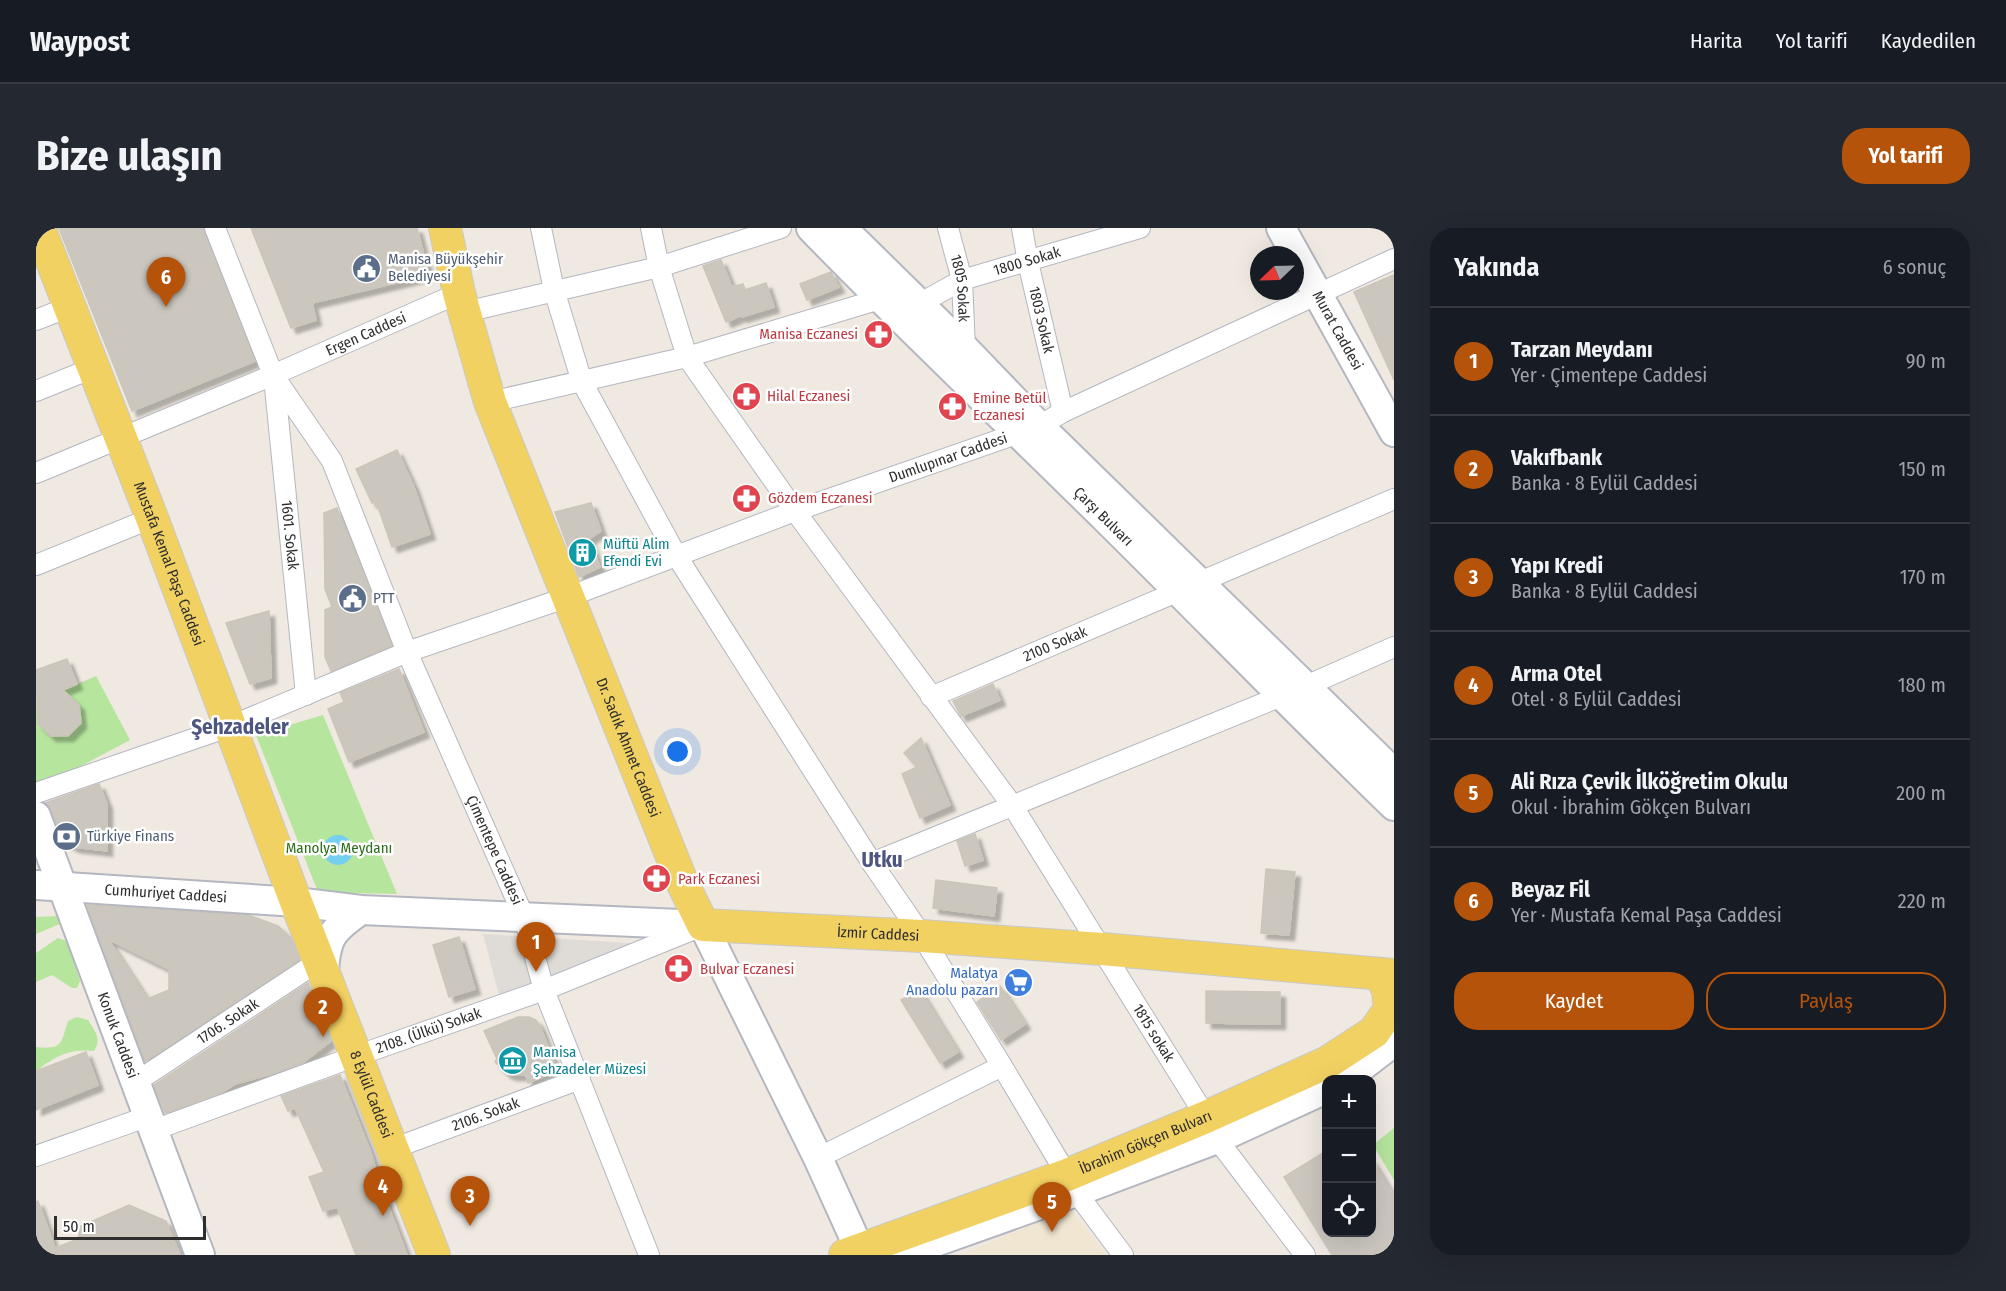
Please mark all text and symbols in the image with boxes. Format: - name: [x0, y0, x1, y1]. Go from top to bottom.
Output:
- text: Waypost: [30, 25, 130, 58]
- text: Harita: [1690, 28, 1743, 54]
- text: Yol tarifi: [1776, 28, 1848, 54]
- text: Kaydedilen: [1881, 28, 1976, 54]
- button: Yol tarifi: [1842, 128, 1970, 184]
- text: Bize ulaşın: [36, 131, 223, 181]
- street label: 1800 Sokak: [991, 243, 1063, 279]
- north arrow: [1250, 246, 1304, 300]
- place label: Manisa Büyükşehir Belediyesi: [388, 250, 504, 285]
- public building icon: Manisa Büyükşehir Belediyesi: [351, 252, 383, 284]
- text: Yakında: [1454, 252, 1539, 283]
- street label: 1805 Sokak: [947, 253, 973, 323]
- text: 6 sonuç: [1883, 255, 1946, 279]
- pin: 6: [146, 257, 186, 307]
- street label: 1803 Sokak: [1025, 285, 1058, 355]
- street label: Murat Caddesi: [1309, 288, 1367, 373]
- street label: Ergen Caddesi: [323, 308, 409, 360]
- pharmacy icon: Manisa Eczanesi: [863, 318, 895, 350]
- place label: Manisa Eczanesi: [759, 325, 858, 343]
- text: Tarzan Meydanı: [1511, 336, 1653, 363]
- text: 1: [1469, 349, 1478, 373]
- text: 90 m: [1906, 349, 1946, 373]
- text: Yer · Çimentepe Caddesi: [1511, 363, 1707, 387]
- pharmacy icon: Hilal Eczanesi: [730, 380, 762, 412]
- place label: Hilal Eczanesi: [767, 387, 850, 405]
- place label: Emine Betül Eczanesi: [973, 389, 1046, 424]
- pharmacy icon: Emine Betül Eczanesi: [936, 391, 968, 423]
- street label: Dumlupınar Caddesi: [886, 429, 1010, 487]
- text: Vakıfbank: [1511, 444, 1602, 471]
- text: 2: [1469, 457, 1478, 481]
- text: 150 m: [1899, 457, 1946, 481]
- text: Banka · 8 Eylül Caddesi: [1511, 471, 1698, 495]
- street label: Mustafa Kemal Paşa Caddesi: [130, 479, 208, 648]
- pharmacy icon: Gözdem Eczanesi: [731, 482, 763, 514]
- street label: Çarşı Bulvarı: [1070, 483, 1137, 550]
- place label: Gözdem Eczanesi: [768, 489, 872, 507]
- street label: 1601. Sokak: [277, 500, 302, 571]
- place label: Müftü Alim Efendi Evi: [603, 535, 670, 570]
- building icon: Müftü Alim Efendi Evi: [566, 537, 598, 569]
- text: Yapı Kredi: [1511, 552, 1603, 579]
- text: 3: [1469, 565, 1478, 589]
- text: 170 m: [1900, 565, 1946, 589]
- text: Banka · 8 Eylül Caddesi: [1511, 579, 1698, 603]
- public building icon: PTT: [336, 582, 368, 614]
- place label: PTT: [373, 589, 394, 607]
- street label: 2100 Sokak: [1020, 622, 1090, 666]
- text: Arma Otel: [1511, 660, 1602, 687]
- text: 4: [1468, 673, 1479, 697]
- text: 180 m: [1898, 673, 1946, 697]
- street label: Dr. Sadık Ahmet Caddesi: [592, 675, 664, 820]
- text: Otel · 8 Eylül Caddesi: [1511, 687, 1682, 711]
- district label: Şehzadeler: [191, 714, 289, 740]
- your location: [663, 737, 692, 766]
- text: Ali Rıza Çevik İlköğretim Okulu: [1511, 768, 1788, 795]
- text: 5: [1469, 781, 1478, 805]
- text: 200 m: [1896, 781, 1946, 805]
- street label: Çimentepe Caddesi: [462, 792, 526, 908]
- text: Okul · İbrahim Gökçen Bulvarı: [1511, 795, 1751, 819]
- bank icon: Türkiye Finans: [50, 820, 82, 852]
- place label: Türkiye Finans: [87, 827, 174, 845]
- park label: Manolya Meydanı: [286, 839, 392, 857]
- district label: Utku: [861, 847, 903, 873]
- pharmacy icon: Park Eczanesi: [641, 863, 673, 895]
- place label: Park Eczanesi: [678, 870, 760, 888]
- text: Beyaz Fil: [1511, 876, 1590, 903]
- street label: Cumhuriyet Caddesi: [104, 881, 227, 906]
- text: 6: [1468, 889, 1479, 913]
- text: 220 m: [1898, 889, 1946, 913]
- text: Yer · Mustafa Kemal Paşa Caddesi: [1511, 903, 1782, 927]
- pin: 1: [516, 922, 556, 972]
- street label: İzmir Caddesi: [836, 923, 920, 945]
- pharmacy icon: Bulvar Eczanesi: [663, 953, 695, 985]
- place label: Bulvar Eczanesi: [700, 960, 794, 978]
- place label: Malatya Anadolu pazarı: [906, 964, 998, 999]
- supermarket icon: Malatya Anadolu pazarı: [1003, 966, 1035, 998]
- button: Kaydet: [1454, 972, 1694, 1030]
- button: Paylaş: [1706, 972, 1946, 1030]
- pin: 2: [304, 988, 342, 1037]
- street label: Konuk Caddesi: [94, 990, 142, 1081]
- street label: 1706. Sokak: [193, 994, 262, 1048]
- street label: 1815 sokak: [1129, 1001, 1178, 1065]
- street label: 2108. (Ülkü) Sokak: [373, 1004, 484, 1057]
- place label: Manisa Şehzadeler Müzesi: [533, 1043, 646, 1078]
- museum icon: Manisa Şehzadeler Müzesi: [496, 1045, 528, 1077]
- street label: 8 Eylül Caddesi: [346, 1048, 396, 1141]
- map controls: [1322, 1075, 1376, 1237]
- button: +: [1322, 1075, 1376, 1129]
- street label: 2106. Sokak: [449, 1093, 522, 1135]
- street label: İbrahim Gökçen Bulvarı: [1077, 1107, 1215, 1178]
- button: −: [1322, 1129, 1376, 1183]
- pin: 4: [364, 1166, 402, 1216]
- pin: 3: [450, 1176, 490, 1226]
- pin: 5: [1032, 1182, 1072, 1232]
- button: locate: [1322, 1183, 1376, 1237]
- scale bar: [54, 1213, 206, 1240]
- text: 50 m: [63, 1217, 95, 1236]

